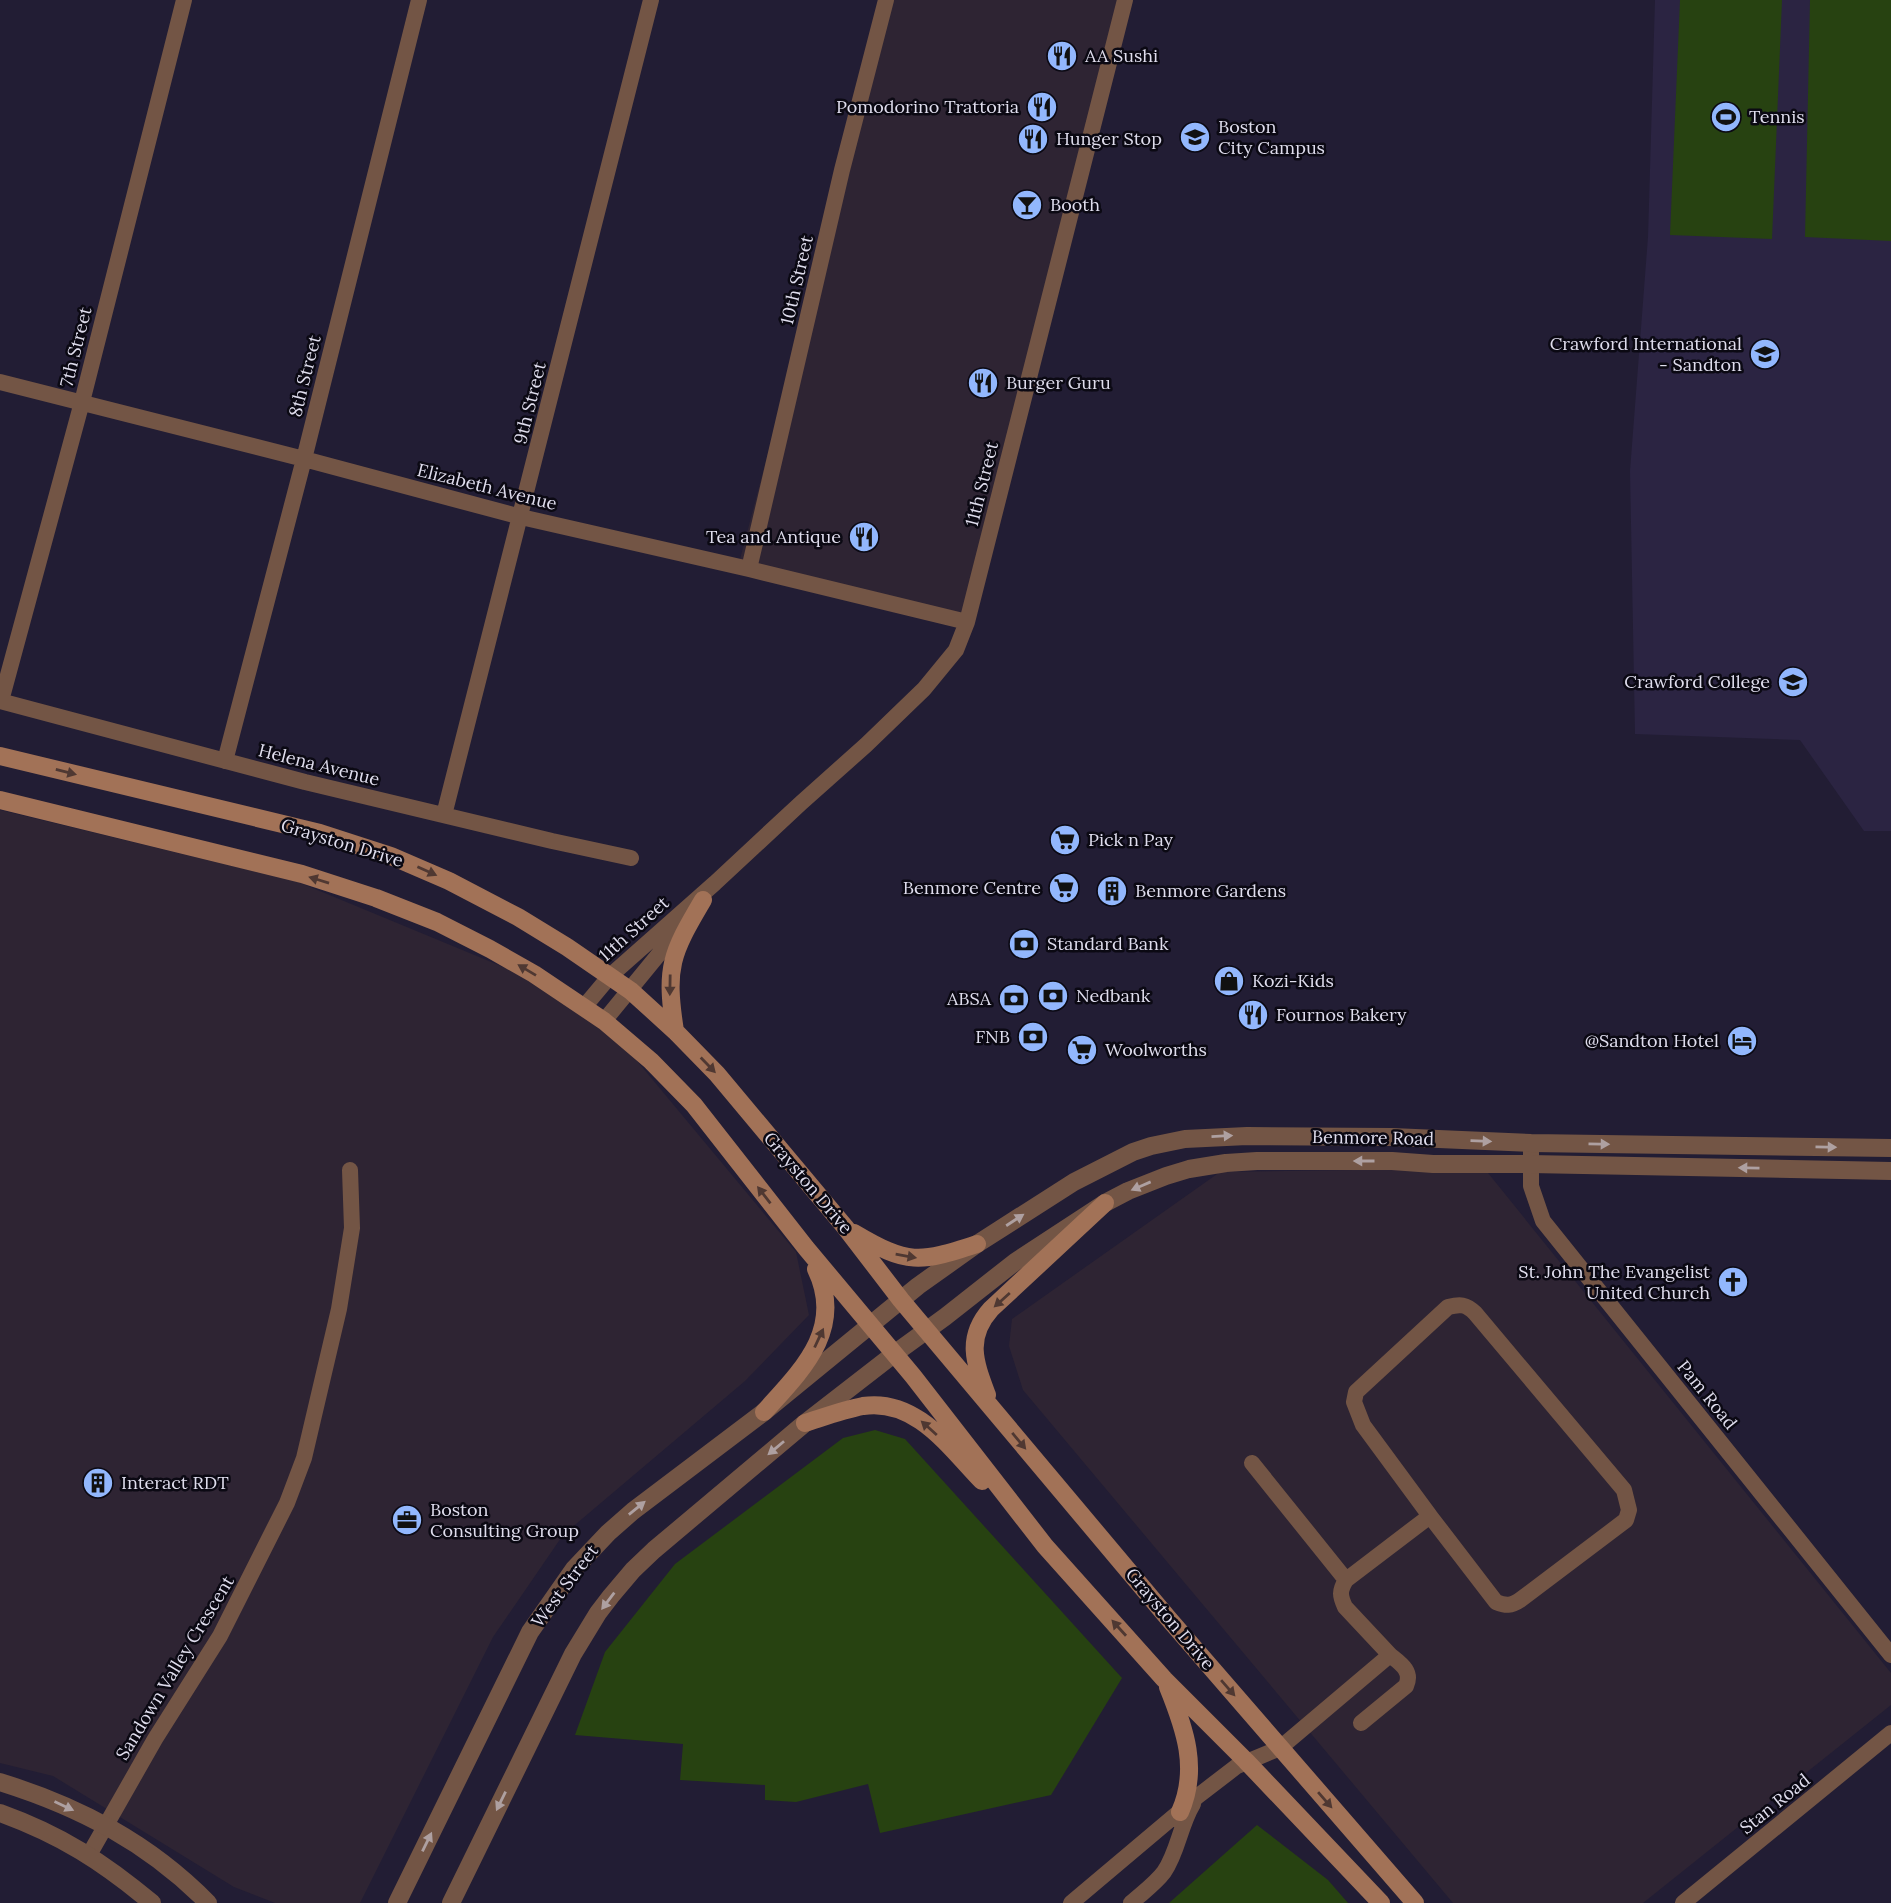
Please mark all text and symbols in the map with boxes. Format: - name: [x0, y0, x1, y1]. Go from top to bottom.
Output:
- restaurant icon: AA Sushi: [1045, 39, 1079, 73]
- place label: AA Sushi: [1084, 44, 1158, 67]
- restaurant icon: Pomodorino Trattoria: [1025, 90, 1059, 124]
- place label: Pomodorino Trattoria: [836, 95, 1019, 118]
- sports icon: Tennis: [1709, 100, 1743, 134]
- place label: Tennis: [1749, 105, 1805, 128]
- place label: Boston City Campus: [1218, 115, 1325, 159]
- school or university icon: Boston City Campus: [1178, 120, 1212, 154]
- restaurant icon: Hunger Stop: [1016, 122, 1050, 156]
- place label: Hunger Stop: [1056, 127, 1162, 150]
- bar icon: Booth: [1010, 188, 1044, 222]
- place label: Booth: [1050, 193, 1100, 216]
- street label: 10th Street: [775, 233, 818, 327]
- street label: 7th Street: [54, 304, 97, 389]
- street label: 8th Street: [283, 332, 326, 419]
- place label: Crawford International - Sandton: [1550, 332, 1742, 376]
- school or university icon: Crawford International - Sandton: [1748, 337, 1782, 371]
- street label: 9th Street: [508, 359, 551, 446]
- restaurant icon: Burger Guru: [966, 366, 1000, 400]
- place label: Burger Guru: [1006, 371, 1111, 394]
- street label: 11th Street: [960, 439, 1003, 529]
- street label: Elizabeth Avenue: [415, 458, 560, 515]
- restaurant icon: Tea and Antique: [847, 520, 881, 554]
- place label: Tea and Antique: [706, 525, 841, 548]
- school or university icon: Crawford College: [1776, 665, 1810, 699]
- place label: Crawford College: [1624, 670, 1770, 693]
- street label: Helena Avenue: [256, 738, 382, 791]
- one-way arrow: [55, 767, 77, 778]
- street label: Grayston Drive: [278, 813, 406, 872]
- supermarket icon: Pick n Pay: [1048, 823, 1082, 857]
- place label: Pick n Pay: [1088, 828, 1173, 851]
- one-way arrow: [417, 865, 437, 877]
- supermarket icon: Benmore Centre: [1047, 871, 1081, 905]
- one-way arrow: [308, 874, 329, 884]
- building icon: Benmore Gardens: [1095, 874, 1129, 908]
- place label: Benmore Centre: [903, 876, 1041, 899]
- place label: Benmore Gardens: [1135, 879, 1286, 902]
- street label: 11th Street: [594, 891, 674, 966]
- bank icon: Standard Bank: [1007, 927, 1041, 961]
- place label: Standard Bank: [1047, 932, 1169, 955]
- one-way arrow: [517, 964, 536, 977]
- shop icon: Kozi-Kids: [1212, 964, 1246, 998]
- place label: Kozi-Kids: [1252, 969, 1334, 992]
- one-way arrow: [665, 974, 676, 996]
- bank icon: Nedbank: [1036, 979, 1070, 1013]
- bank icon: ABSA: [997, 982, 1031, 1016]
- place label: Nedbank: [1076, 984, 1151, 1007]
- place label: ABSA: [946, 987, 992, 1010]
- restaurant icon: Fournos Bakery: [1236, 998, 1270, 1032]
- place label: Fournos Bakery: [1276, 1003, 1407, 1026]
- bank icon: FNB: [1016, 1020, 1050, 1054]
- hotel icon: @Sandton Hotel: [1725, 1024, 1759, 1058]
- place label: FNB: [975, 1025, 1010, 1048]
- place label: @Sandton Hotel: [1585, 1029, 1719, 1052]
- supermarket icon: Woolworths: [1065, 1033, 1099, 1067]
- place label: Woolworths: [1105, 1038, 1207, 1061]
- one-way arrow: [700, 1057, 717, 1074]
- street label: Benmore Road: [1312, 1125, 1435, 1150]
- street label: Grayston Drive: [759, 1127, 858, 1239]
- one-way arrow: [1212, 1131, 1234, 1142]
- one-way arrow: [1471, 1136, 1493, 1147]
- one-way arrow: [1588, 1138, 1610, 1150]
- one-way arrow: [1815, 1141, 1837, 1153]
- one-way arrow: [1353, 1155, 1375, 1167]
- one-way arrow: [1738, 1162, 1760, 1174]
- one-way arrow: [1130, 1181, 1151, 1192]
- one-way arrow: [757, 1186, 772, 1204]
- one-way arrow: [1005, 1213, 1024, 1226]
- one-way arrow: [895, 1251, 917, 1262]
- place label: St. John The Evangelist United Church: [1518, 1260, 1710, 1304]
- church icon: St. John The Evangelist United Church: [1716, 1265, 1750, 1299]
- one-way arrow: [993, 1292, 1010, 1307]
- one-way arrow: [813, 1328, 825, 1348]
- street label: Pam Road: [1672, 1355, 1742, 1434]
- one-way arrow: [921, 1420, 938, 1436]
- one-way arrow: [1011, 1433, 1026, 1450]
- one-way arrow: [767, 1440, 784, 1455]
- building icon: Interact RDT: [81, 1466, 115, 1500]
- place label: Interact RDT: [121, 1471, 229, 1494]
- place label: Boston Consulting Group: [430, 1498, 579, 1542]
- one-way arrow: [628, 1500, 646, 1515]
- office icon: Boston Consulting Group: [390, 1503, 424, 1537]
- street label: West Street: [526, 1540, 603, 1632]
- street label: Grayston Drive: [1121, 1563, 1220, 1675]
- street label: Sandown Valley Crescent: [110, 1571, 239, 1764]
- one-way arrow: [600, 1591, 615, 1609]
- one-way arrow: [1111, 1619, 1127, 1637]
- one-way arrow: [1220, 1679, 1236, 1697]
- street label: Stan Road: [1735, 1768, 1815, 1839]
- one-way arrow: [495, 1791, 506, 1811]
- one-way arrow: [1317, 1791, 1332, 1808]
- one-way arrow: [54, 1800, 74, 1811]
- one-way arrow: [421, 1832, 432, 1852]

